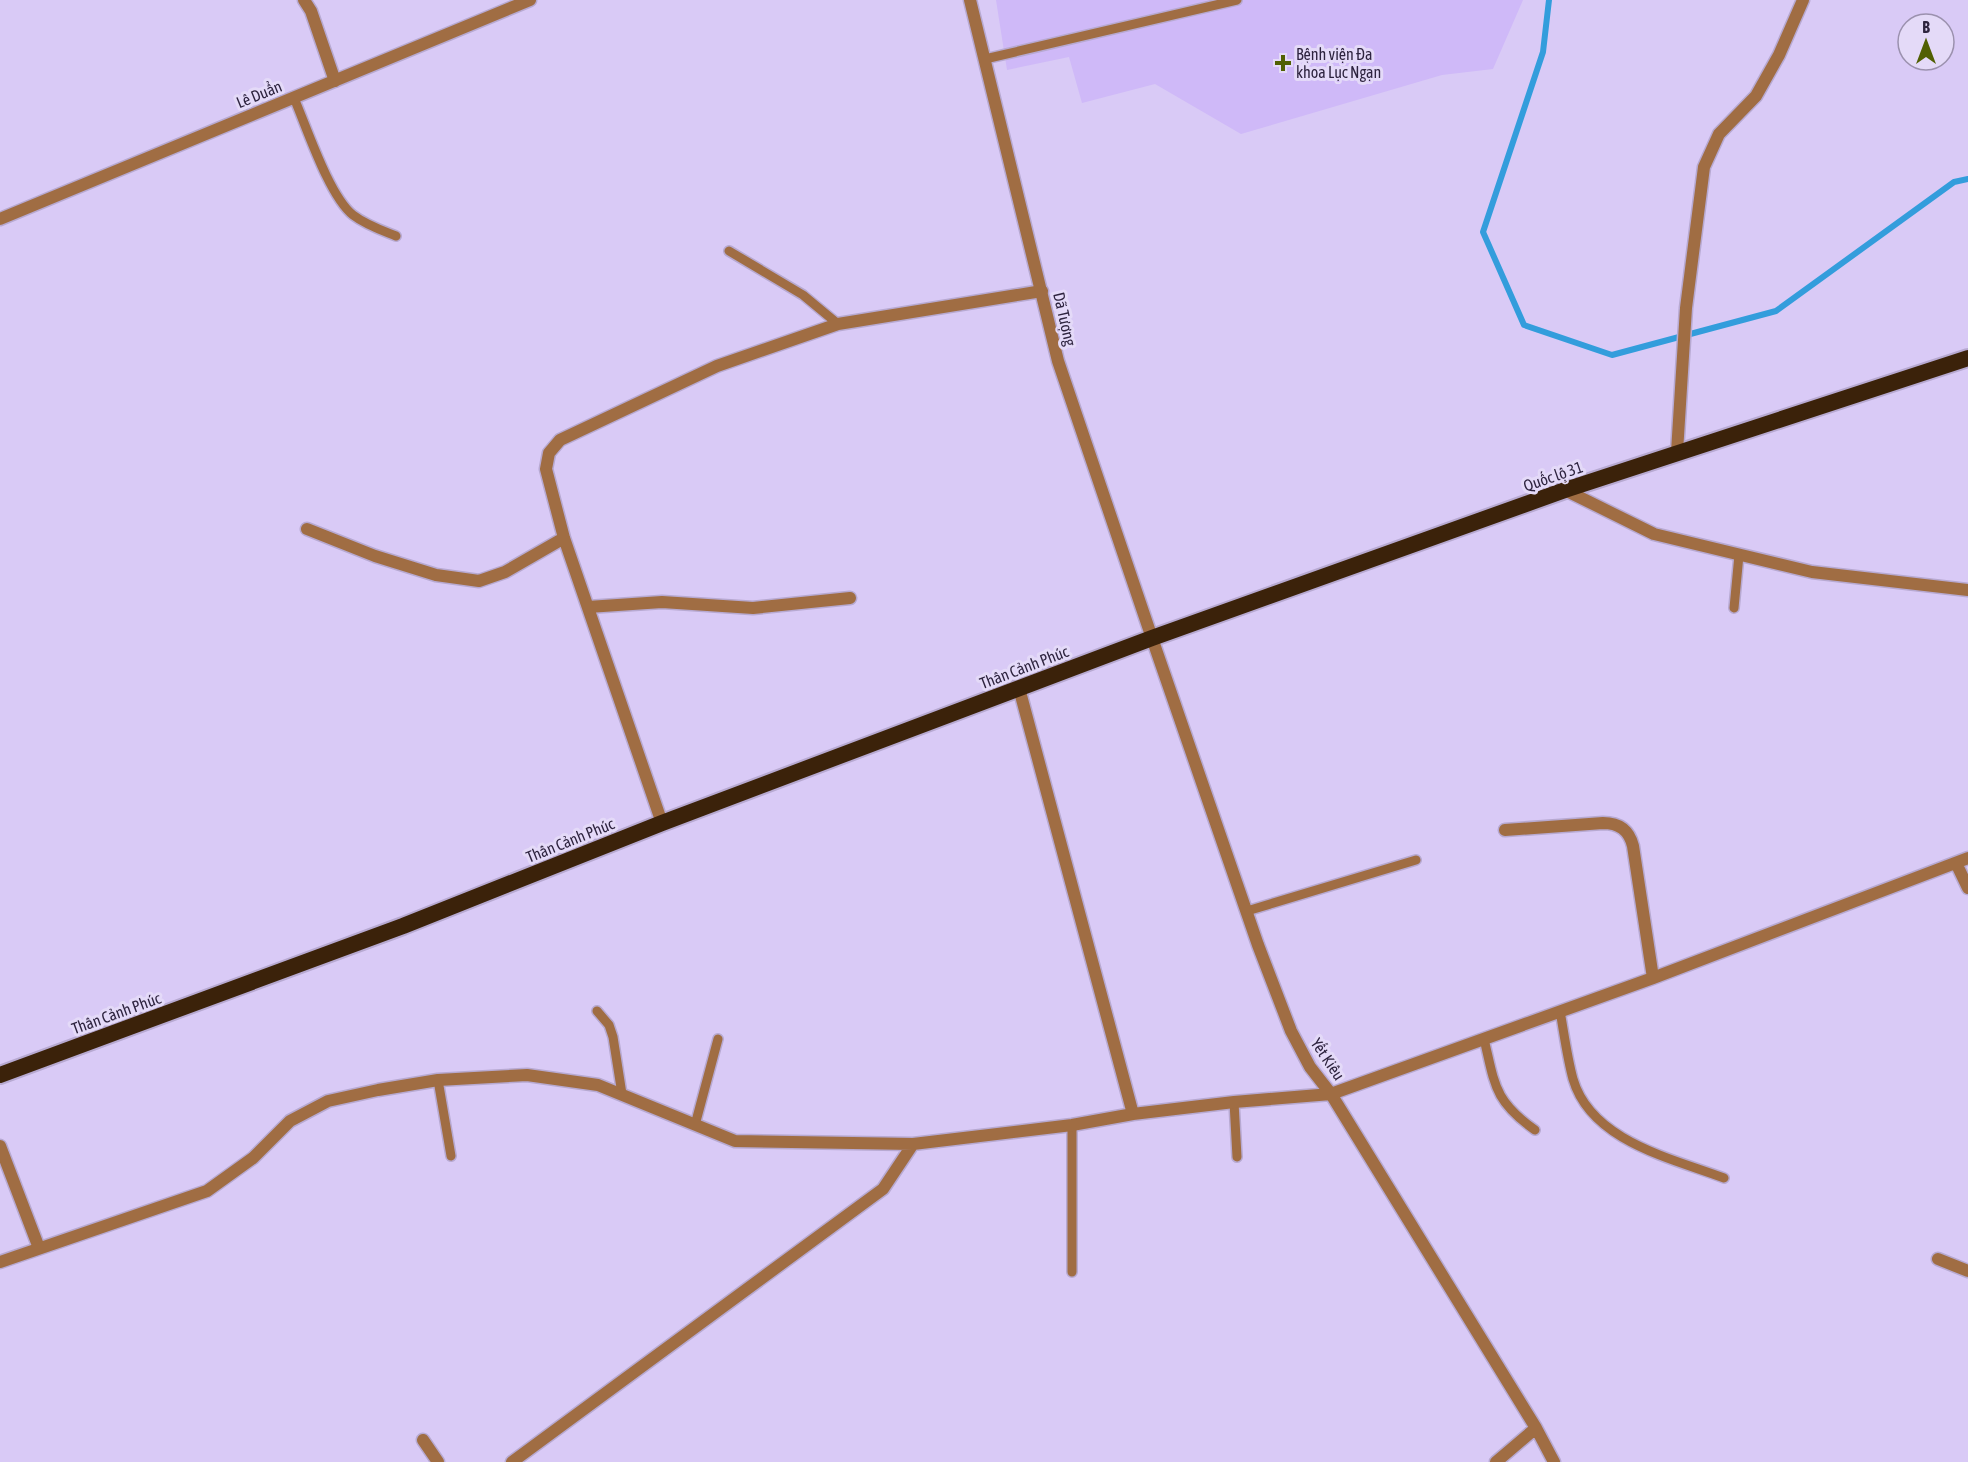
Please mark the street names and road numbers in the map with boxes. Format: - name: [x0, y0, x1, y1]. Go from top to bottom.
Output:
- street label: Lê Duẩn: [233, 76, 284, 111]
- street label: Dã Tượng: [1049, 290, 1080, 348]
- street label: Quốc lộ 31: [1521, 457, 1585, 495]
- street label: Thân Cảnh Phúc: [977, 642, 1071, 692]
- street label: Thân Cảnh Phúc: [523, 814, 617, 866]
- street label: Thân Cảnh Phúc: [69, 989, 163, 1037]
- street label: Yết Kiêu: [1307, 1034, 1349, 1083]

